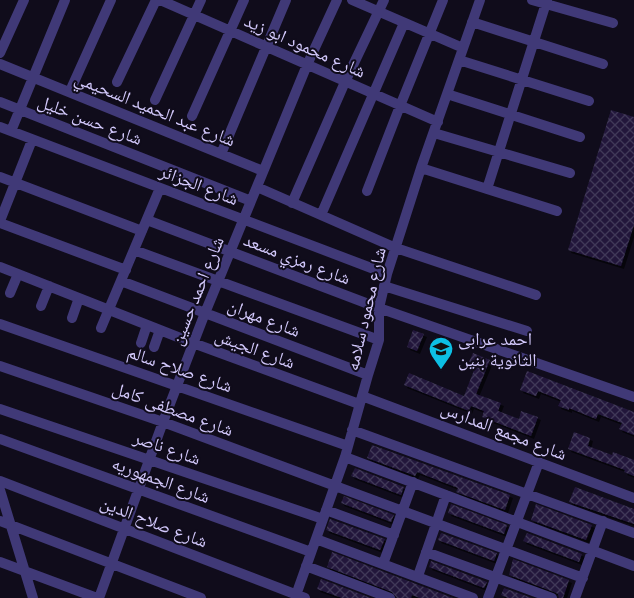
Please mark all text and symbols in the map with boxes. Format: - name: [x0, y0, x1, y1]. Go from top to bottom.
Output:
- street label: شارع محمود ابو زيد: [241, 9, 369, 83]
- street label: شارع عبد الحميد السحيمي: [70, 67, 239, 155]
- street label: شارع حسن خليل: [35, 90, 145, 150]
- street label: شارع الجزائر: [156, 160, 241, 210]
- street label: شارع رمزي مسعد: [239, 229, 354, 293]
- street label: شارع احمد حسين: [165, 233, 229, 349]
- street label: شارع محمود سلامه: [341, 245, 391, 373]
- street label: شارع مهران: [225, 294, 303, 342]
- street label: شارع الجيش: [212, 324, 298, 374]
- place label: احمد عرابى الثانوية بنين: [458, 328, 536, 371]
- school or university icon: احمد عرابى الثانوية بنين: [428, 336, 454, 370]
- street label: شارع صلاح سالم: [124, 341, 235, 398]
- street label: شارع مصطفى كامل: [110, 377, 236, 441]
- street label: شارع مجمع المدارس: [438, 397, 570, 466]
- street label: شارع ناصر: [130, 426, 203, 470]
- street label: شارع الجمهوريه: [109, 452, 213, 508]
- street label: شارع صلاح الدين: [97, 491, 211, 553]

